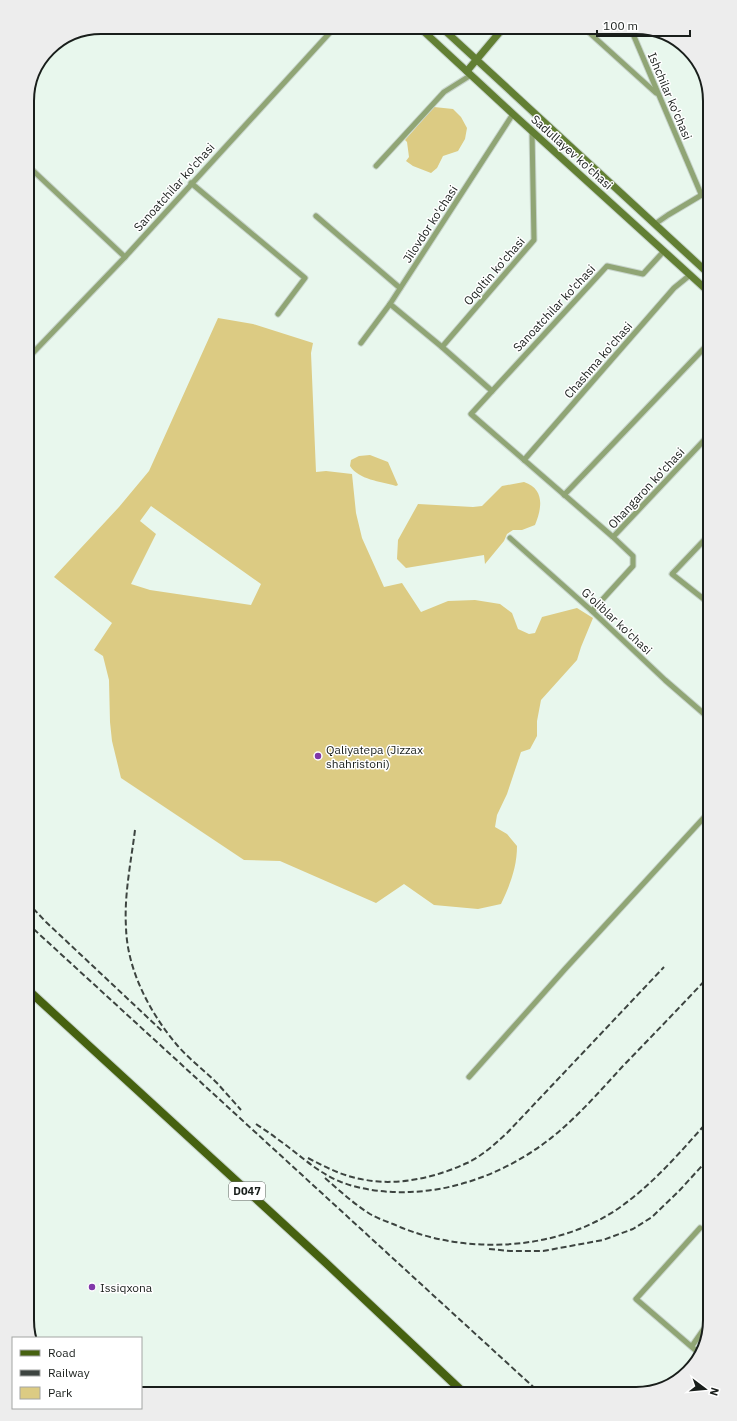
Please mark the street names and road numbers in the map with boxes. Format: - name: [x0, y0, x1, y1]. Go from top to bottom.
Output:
- street label: Ishchilar ko'chasi: [645, 50, 695, 142]
- street label: Sadullayev ko'chasi: [528, 111, 616, 193]
- street label: Sanoatchilar ko'chasi: [130, 140, 218, 234]
- street label: Jilovdor ko'chasi: [399, 183, 461, 265]
- street label: Oqoltin ko'chasi: [460, 234, 528, 308]
- street label: Sanoatchilar ko'chasi: [510, 261, 598, 355]
- street label: Chashma ko'chasi: [561, 319, 635, 401]
- street label: Ohangaron ko'chasi: [605, 444, 687, 532]
- street label: G'oliblar ko'chasi: [579, 584, 655, 658]
- road number: D047: [229, 1182, 265, 1200]

